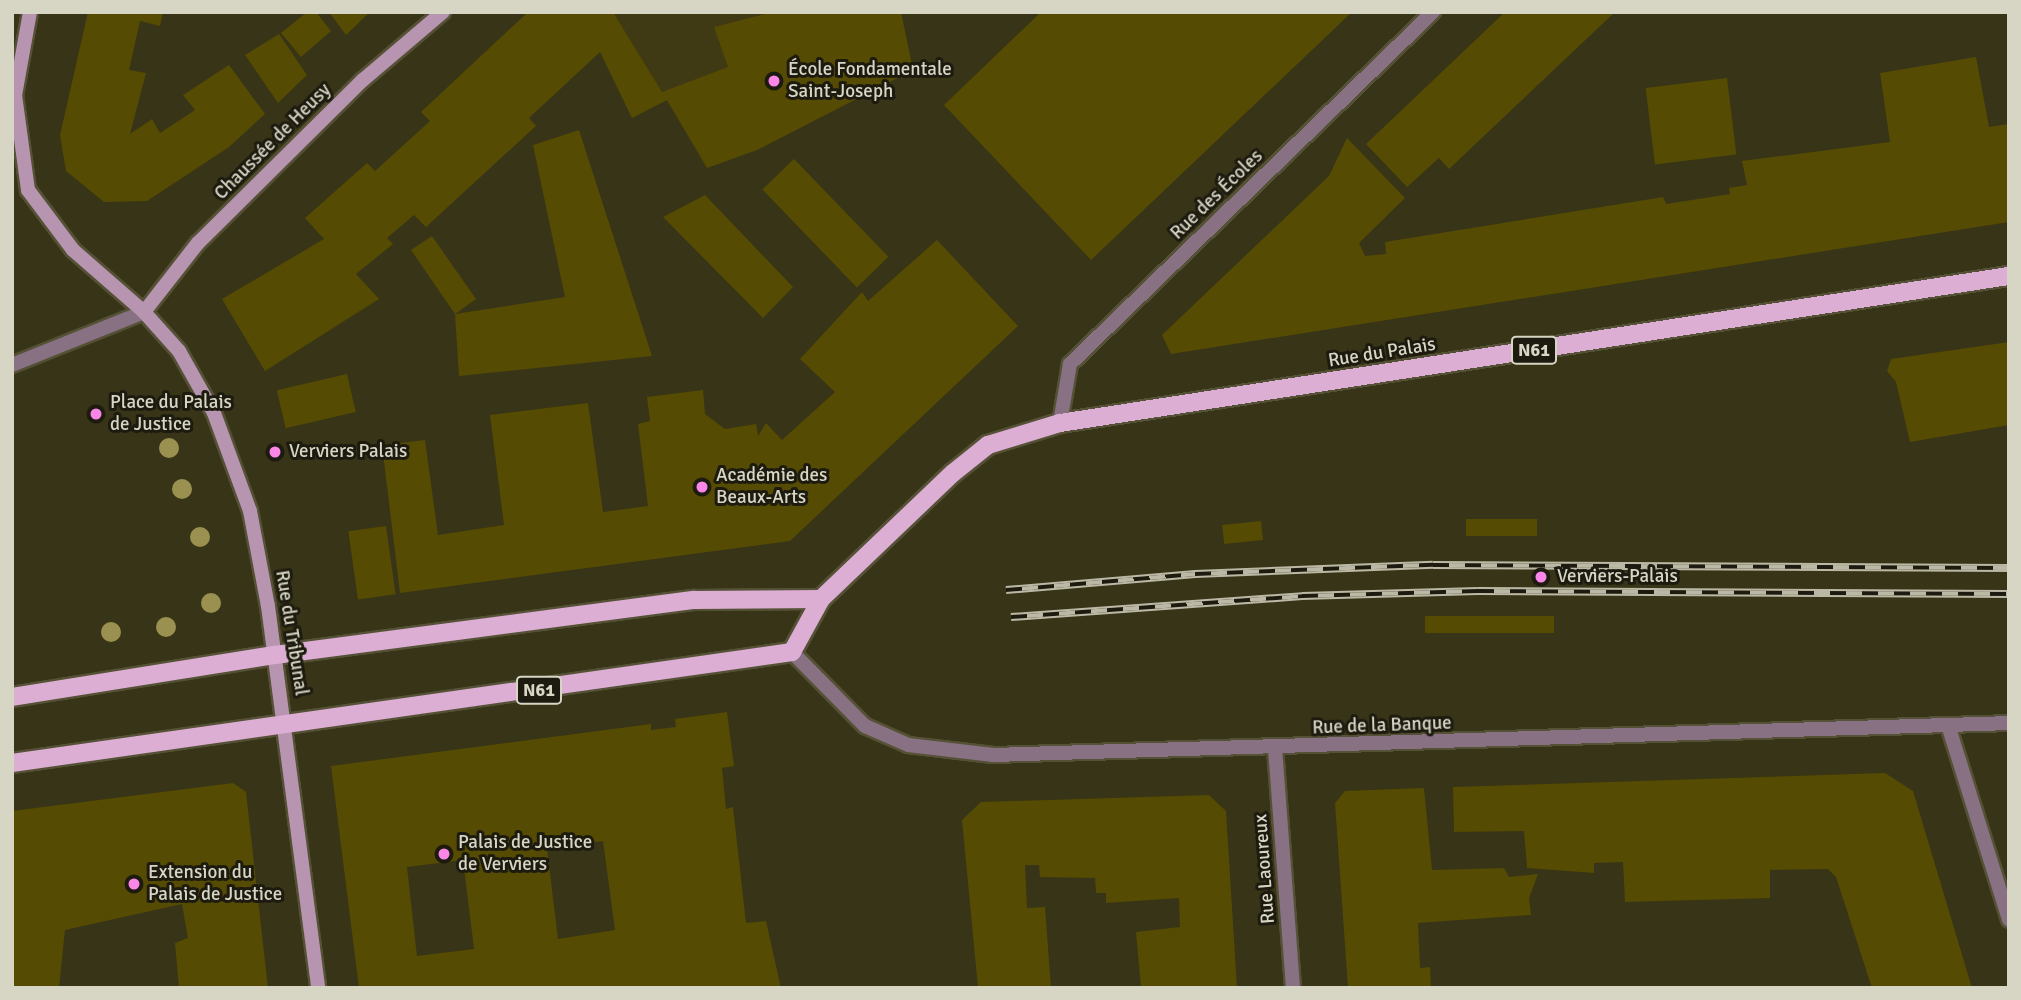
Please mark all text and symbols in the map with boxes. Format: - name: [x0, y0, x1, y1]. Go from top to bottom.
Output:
- place label: École Fondamentale Saint-Joseph: [788, 59, 952, 103]
- marker: École Fondamentale Saint-Joseph: [766, 73, 782, 89]
- street label: Chaussée de Heusy: [210, 79, 336, 205]
- street label: Rue des Écoles: [1166, 145, 1268, 245]
- street label: Rue du Palais: [1327, 333, 1437, 373]
- road number: N61: [1510, 336, 1558, 364]
- place label: Place du Palais de Justice: [110, 392, 232, 436]
- marker: Place du Palais de Justice: [88, 406, 104, 422]
- place label: Verviers Palais: [289, 441, 407, 463]
- marker: Verviers Palais: [267, 444, 283, 460]
- place label: Académie des Beaux-Arts: [716, 465, 827, 509]
- marker: Académie des Beaux-Arts: [694, 479, 710, 495]
- place label: Verviers-Palais: [1557, 566, 1678, 588]
- marker: Verviers-Palais: [1531, 567, 1551, 587]
- street label: Rue du Tribunal: [270, 569, 312, 697]
- road number: N61: [514, 676, 564, 704]
- street label: Rue de la Banque: [1312, 712, 1452, 740]
- street label: Rue Laoureux: [1250, 813, 1280, 925]
- place label: Palais de Justice de Verviers: [458, 832, 592, 876]
- marker: Palais de Justice de Verviers: [436, 846, 452, 862]
- place label: Extension du Palais de Justice: [148, 862, 282, 906]
- marker: Extension du Palais de Justice: [126, 876, 142, 892]

